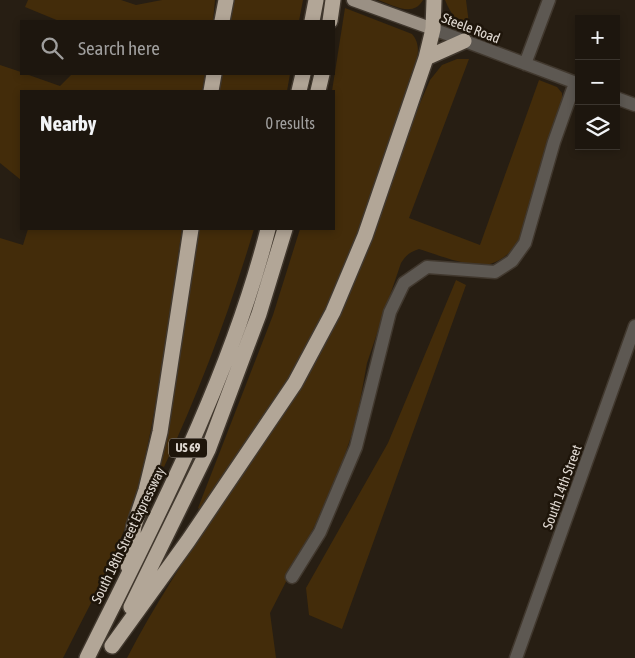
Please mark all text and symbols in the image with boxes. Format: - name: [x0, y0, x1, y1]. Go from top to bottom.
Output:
- street label: Steele Road: [440, 10, 502, 46]
- map controls: [575, 15, 620, 150]
- button: +: [575, 15, 620, 60]
- search box: [20, 20, 335, 75]
- icon: search: [38, 34, 66, 62]
- text: Search here: [78, 37, 160, 59]
- button: −: [575, 60, 620, 105]
- button: layers: [575, 105, 620, 150]
- text: Nearby: [40, 111, 96, 135]
- text: 0 results: [265, 114, 315, 132]
- road number: US 69: [169, 438, 207, 458]
- street label: South 14th Street: [539, 443, 585, 531]
- street label: South 18th Street Expressway: [88, 464, 168, 606]

